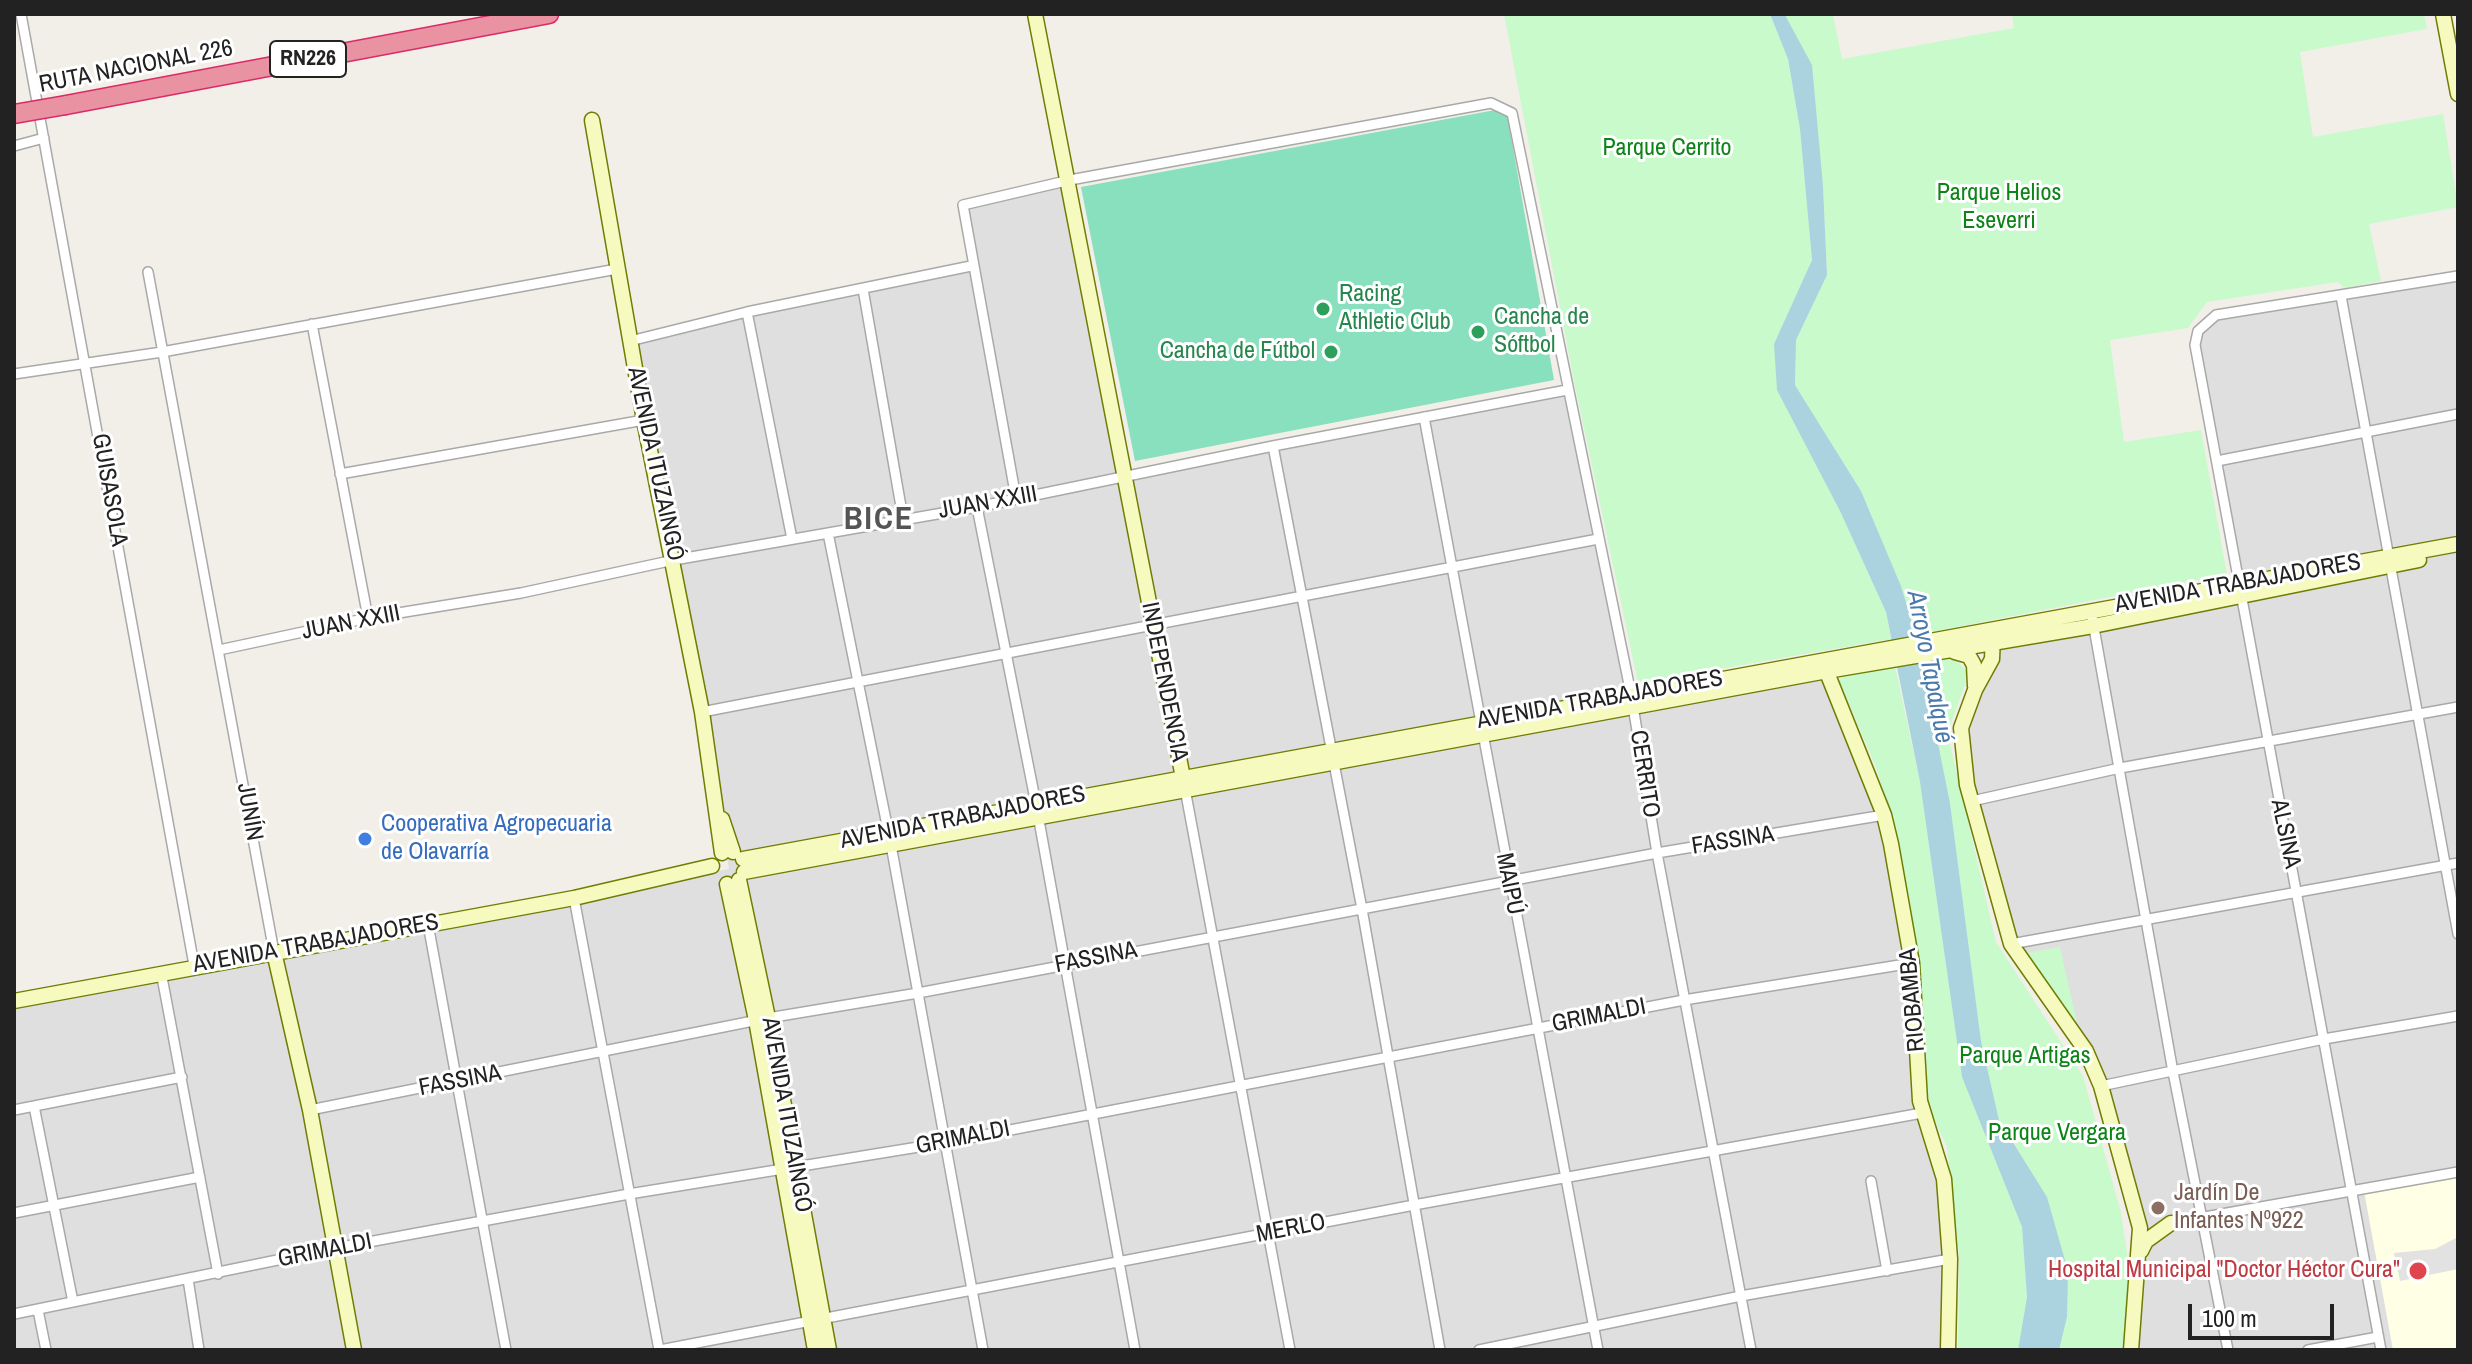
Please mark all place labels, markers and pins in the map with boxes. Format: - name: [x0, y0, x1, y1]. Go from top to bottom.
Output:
- place label: Racing Athletic Club: [1339, 281, 1451, 337]
- marker: Racing Athletic Club: [1314, 300, 1332, 318]
- place label: Cancha de Sóftbol: [1494, 304, 1589, 360]
- marker: Cancha de Sóftbol: [1469, 323, 1487, 341]
- place label: Cancha de Fútbol: [1160, 338, 1315, 366]
- marker: Cancha de Fútbol: [1322, 343, 1340, 361]
- place label: Cooperativa Agropecuaria de Olavarría: [381, 811, 612, 867]
- marker: Cooperativa Agropecuaria de Olavarría: [356, 830, 374, 848]
- place label: Jardín De Infantes Nº922: [2174, 1180, 2304, 1236]
- marker: Jardín De Infantes Nº922: [2149, 1199, 2167, 1217]
- place label: Hospital Municipal "Doctor Héctor Cura": [2048, 1257, 2400, 1285]
- marker: Hospital Municipal "Doctor Héctor Cura": [2407, 1260, 2429, 1282]

